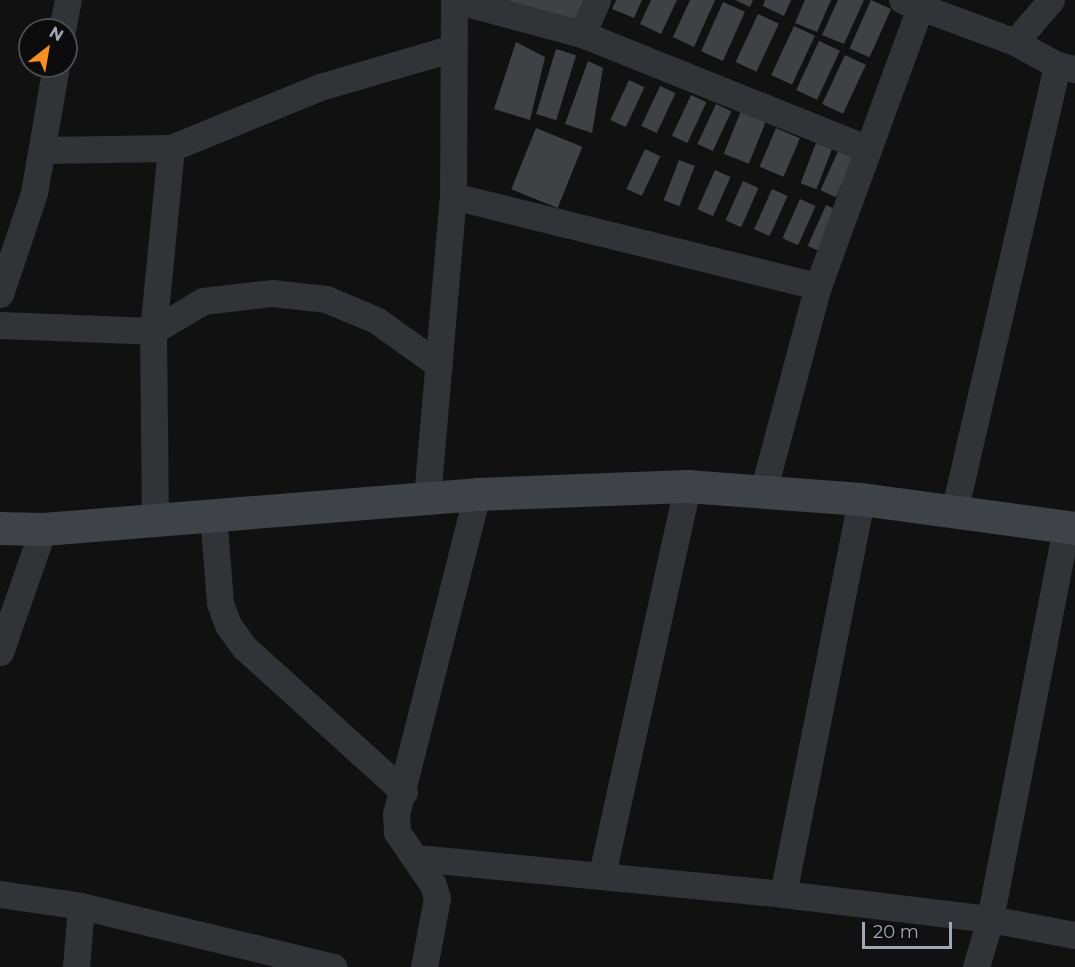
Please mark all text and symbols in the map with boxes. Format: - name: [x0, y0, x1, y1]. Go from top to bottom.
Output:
- north arrow: [18, 18, 78, 78]
- text: N: [46, 22, 67, 45]
- scale bar: [865, 910, 955, 948]
- text: 20 m: [873, 921, 919, 943]

